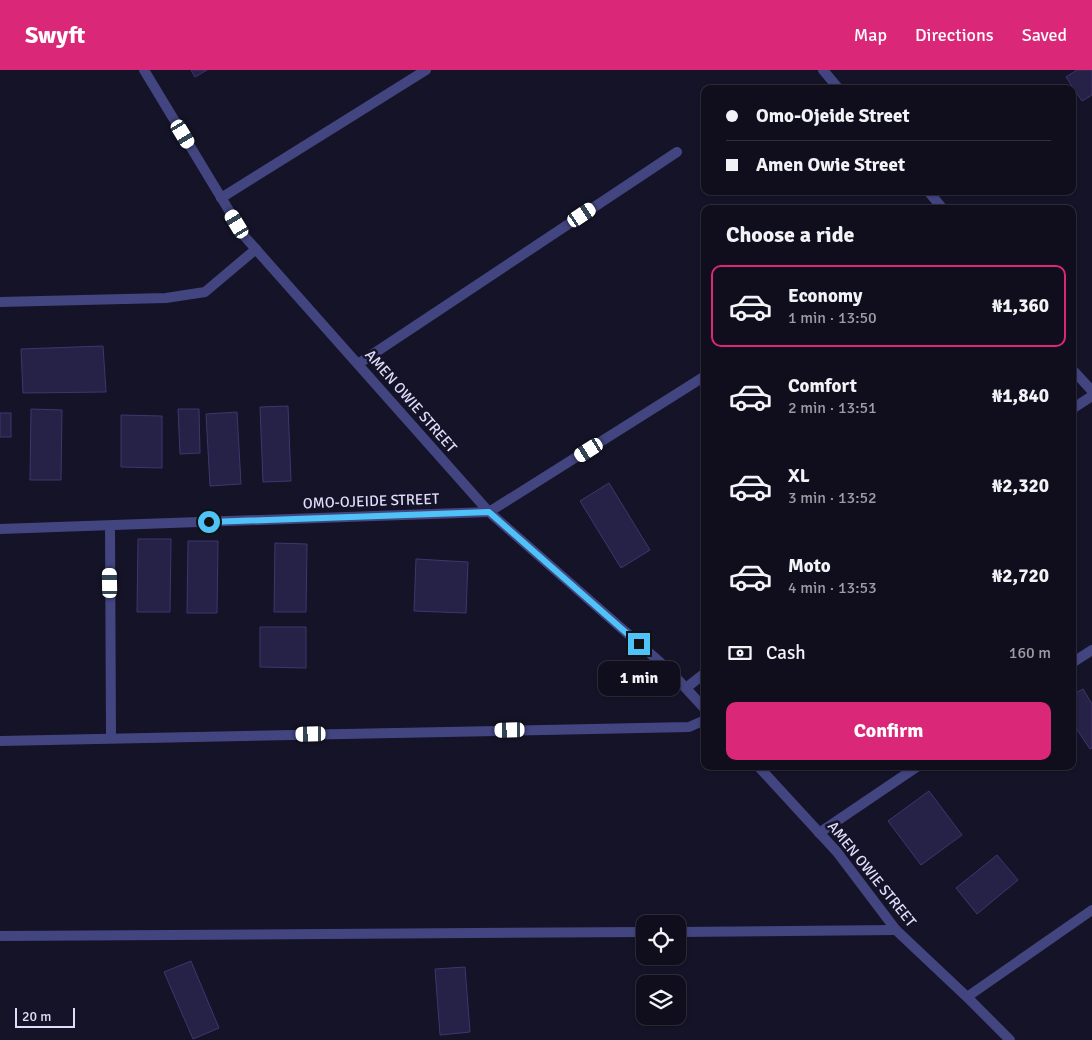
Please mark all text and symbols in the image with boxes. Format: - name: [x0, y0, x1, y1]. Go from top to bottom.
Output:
- text: Swyft: [25, 20, 85, 50]
- text: Map: [854, 24, 887, 46]
- text: Directions: [915, 24, 994, 46]
- text: Saved: [1022, 24, 1067, 46]
- text: Omo-Ojeide Street: [756, 104, 910, 128]
- car: [168, 117, 197, 151]
- text: Amen Owie Street: [756, 153, 905, 177]
- car: [565, 200, 598, 230]
- car: [222, 207, 251, 241]
- text: Choose a ride: [726, 221, 854, 248]
- icon: car: [728, 284, 773, 329]
- text: Economy: [788, 284, 862, 308]
- text: ₦1,360: [992, 294, 1049, 318]
- text: 1 min · 13:50: [788, 308, 877, 328]
- street label: AMEN OWIE STREET: [361, 346, 461, 457]
- icon: car: [728, 374, 773, 419]
- text: Comfort: [788, 374, 857, 398]
- text: ₦1,840: [992, 384, 1049, 408]
- text: 2 min · 13:51: [788, 398, 877, 418]
- car: [572, 436, 605, 464]
- icon: car: [728, 464, 773, 509]
- text: XL: [788, 464, 810, 488]
- text: ₦2,320: [992, 474, 1049, 498]
- text: 3 min · 13:52: [788, 488, 877, 508]
- street label: OMO-OJEIDE STREET: [303, 490, 440, 512]
- route start: [198, 511, 220, 533]
- icon: car: [728, 554, 773, 599]
- text: Moto: [788, 554, 831, 578]
- text: ₦2,720: [992, 564, 1049, 588]
- car: [102, 568, 117, 598]
- text: 4 min · 13:53: [788, 578, 877, 598]
- route end: [628, 633, 650, 655]
- icon: cash: [726, 639, 754, 667]
- text: Cash: [766, 641, 806, 665]
- text: 160 m: [1009, 643, 1051, 663]
- callout: 1 min: [598, 662, 680, 696]
- text: 1 min: [620, 668, 658, 688]
- button: Confirm: [726, 702, 1051, 760]
- car: [494, 722, 525, 738]
- car: [295, 726, 326, 742]
- street label: AMEN OWIE STREET: [824, 818, 921, 931]
- map controls: [636, 915, 686, 1025]
- button: locate: [636, 915, 686, 965]
- button: layers: [636, 975, 686, 1025]
- scale bar: [15, 1005, 75, 1028]
- text: 20 m: [22, 1008, 51, 1025]

